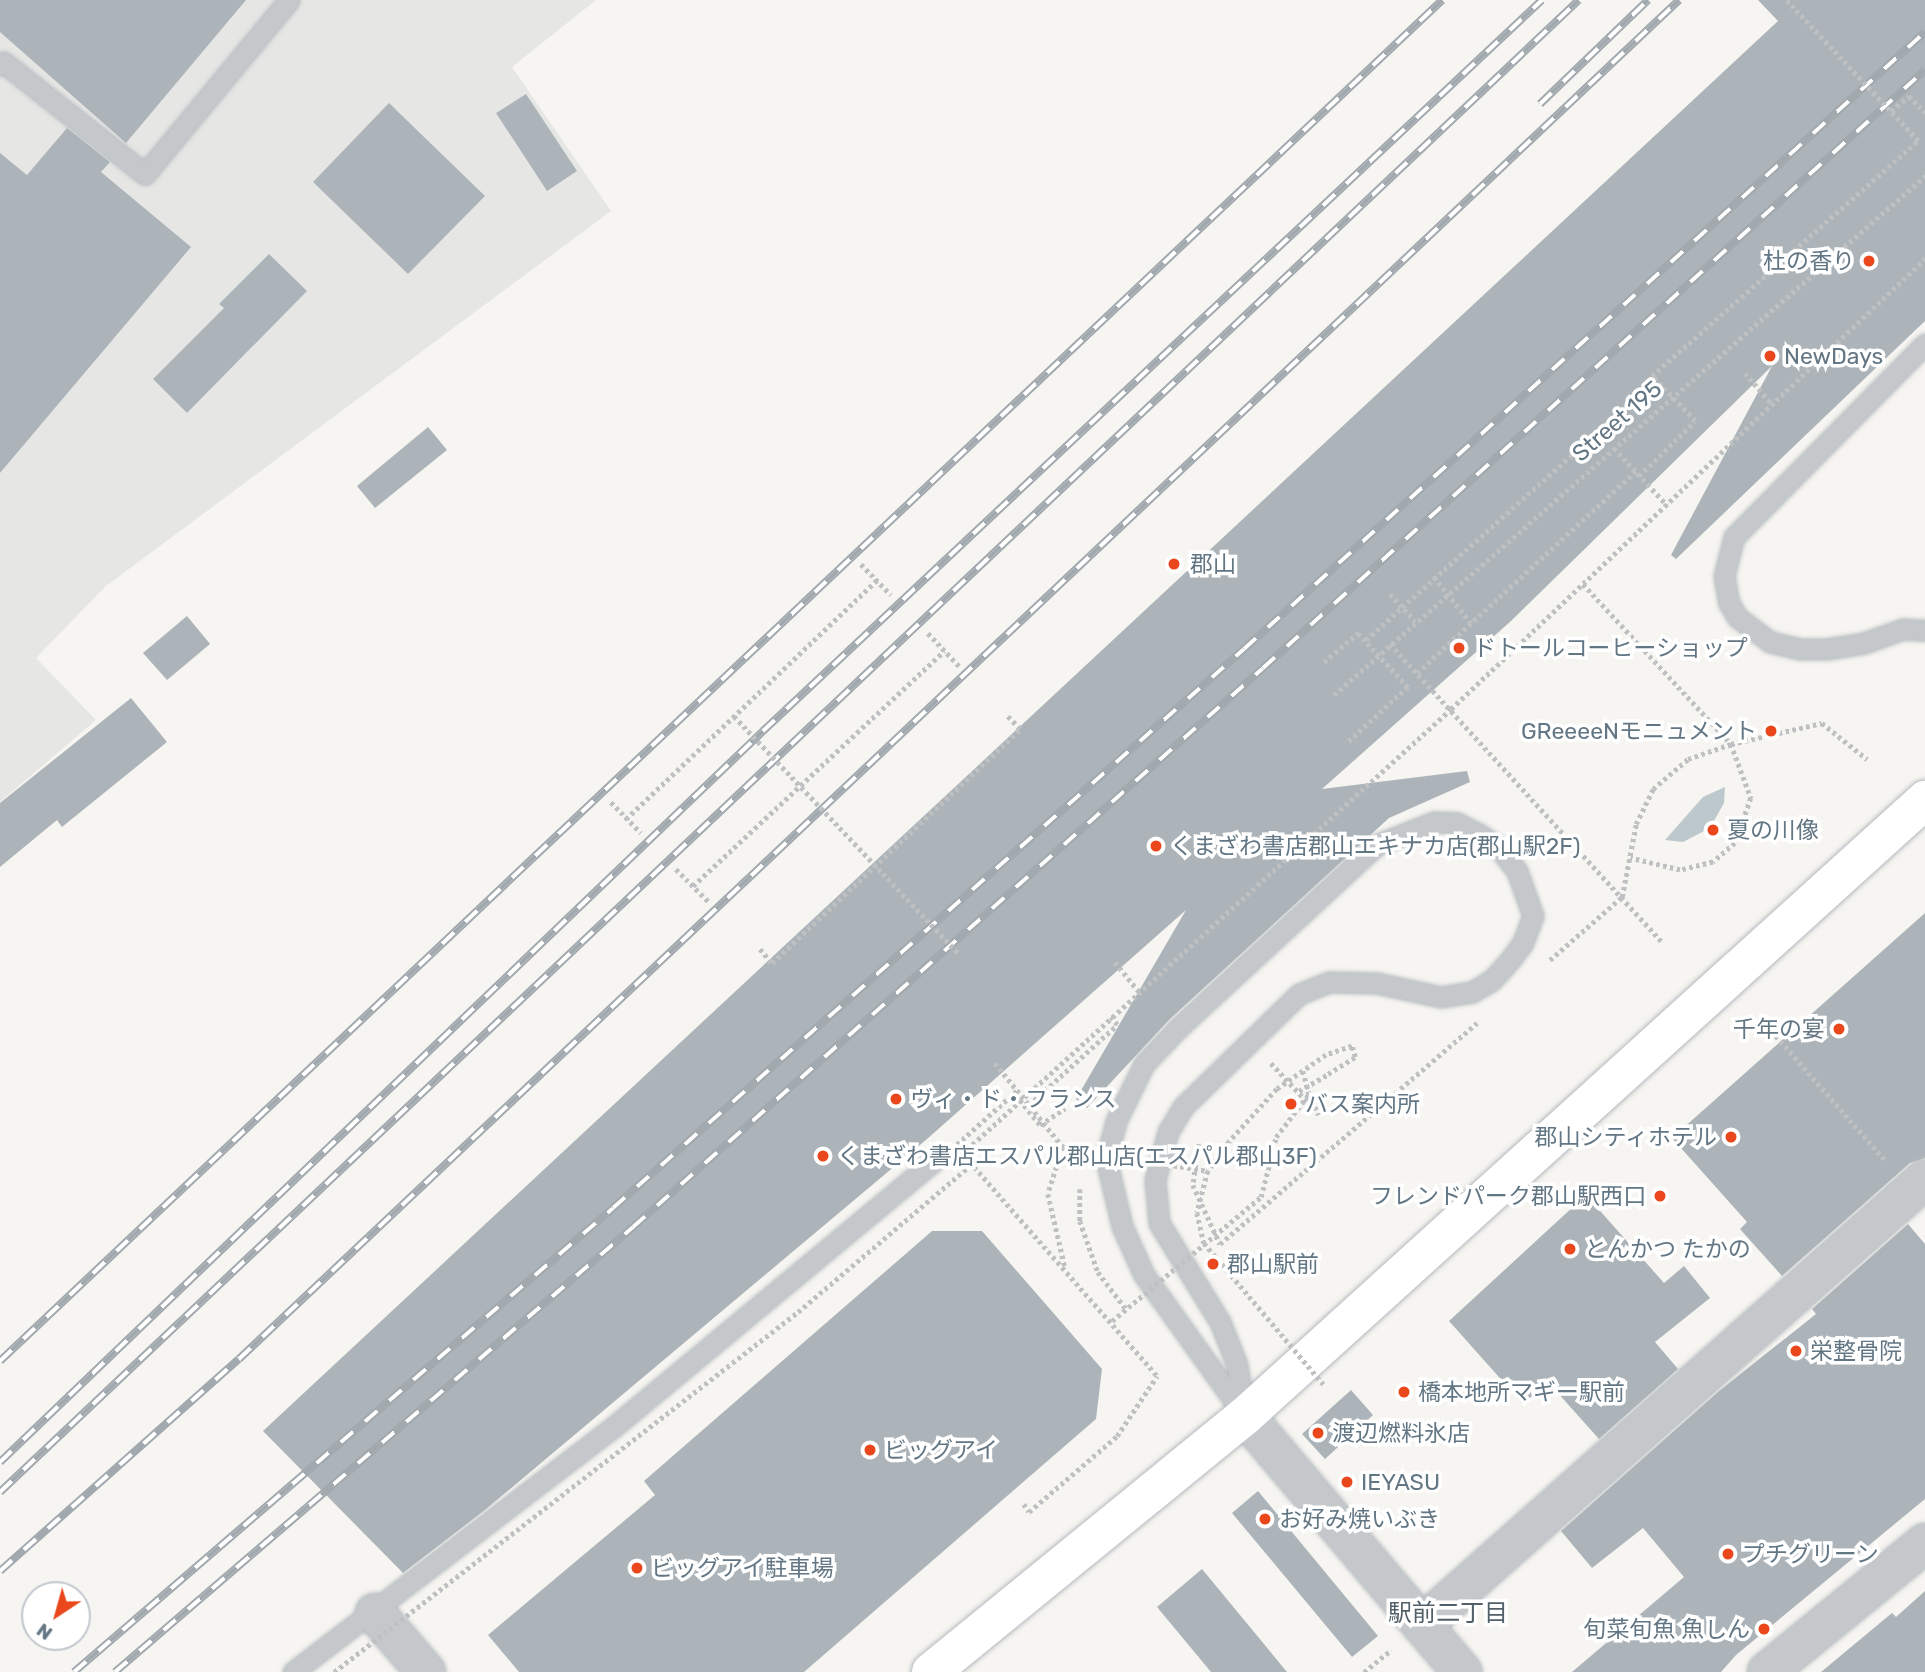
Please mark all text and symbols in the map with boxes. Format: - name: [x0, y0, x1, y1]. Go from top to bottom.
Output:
- place label: 杜の香り: [1763, 247, 1855, 275]
- marker: 杜の香り: [1861, 253, 1877, 269]
- place label: NewDays: [1784, 342, 1883, 370]
- marker: NewDays: [1762, 348, 1778, 364]
- street label: Street 195: [1567, 375, 1667, 467]
- place label: 郡山: [1190, 550, 1236, 578]
- marker: 郡山: [1164, 554, 1184, 574]
- place label: ドトールコーヒーショップ: [1473, 634, 1749, 662]
- marker: ドトールコーヒーショップ: [1451, 640, 1467, 656]
- place label: GReeeeNモニュメント: [1521, 717, 1757, 745]
- marker: GReeeeNモニュメント: [1763, 723, 1779, 739]
- place label: 夏の川像: [1727, 816, 1819, 844]
- marker: 夏の川像: [1705, 822, 1721, 838]
- place label: くまざわ書店郡山エキナカ店(郡山駅2F): [1170, 832, 1581, 860]
- marker: くまざわ書店郡山エキナカ店(郡山駅2F): [1148, 838, 1164, 854]
- place label: 千年の宴: [1733, 1015, 1825, 1043]
- marker: 千年の宴: [1831, 1021, 1847, 1037]
- place label: ヴィ・ド・フランス: [910, 1085, 1117, 1113]
- place label: バス案内所: [1305, 1090, 1420, 1118]
- marker: ヴィ・ド・フランス: [888, 1091, 904, 1107]
- marker: バス案内所: [1283, 1096, 1299, 1112]
- place label: 郡山シティホテル: [1533, 1123, 1717, 1151]
- marker: 郡山シティホテル: [1723, 1129, 1739, 1145]
- place label: くまざわ書店エスパル郡山店(エスパル郡山3F): [837, 1142, 1317, 1170]
- marker: くまざわ書店エスパル郡山店(エスパル郡山3F): [815, 1148, 831, 1164]
- place label: フレンドパーク郡山駅西口: [1370, 1182, 1646, 1210]
- marker: フレンドパーク郡山駅西口: [1652, 1188, 1668, 1204]
- place label: とんかつ たかの: [1584, 1235, 1751, 1263]
- marker: とんかつ たかの: [1562, 1241, 1578, 1257]
- place label: 郡山駅前: [1227, 1250, 1319, 1278]
- marker: 郡山駅前: [1205, 1256, 1221, 1272]
- place label: 栄整骨院: [1810, 1337, 1902, 1365]
- marker: 栄整骨院: [1788, 1343, 1804, 1359]
- place label: 橋本地所マギー駅前: [1418, 1378, 1625, 1406]
- marker: 橋本地所マギー駅前: [1396, 1384, 1412, 1400]
- place label: 渡辺燃料氷店: [1332, 1419, 1470, 1447]
- marker: 渡辺燃料氷店: [1310, 1425, 1326, 1441]
- place label: ビッグアイ: [884, 1436, 999, 1464]
- marker: ビッグアイ: [862, 1442, 878, 1458]
- place label: IEYASU: [1361, 1468, 1440, 1496]
- marker: IEYASU: [1339, 1474, 1355, 1490]
- place label: お好み焼いぶき: [1279, 1505, 1440, 1533]
- marker: お好み焼いぶき: [1257, 1511, 1273, 1527]
- place label: プチグリーン: [1742, 1540, 1880, 1568]
- marker: プチグリーン: [1720, 1546, 1736, 1562]
- place label: ビッグアイ駐車場: [651, 1554, 835, 1582]
- marker: ビッグアイ駐車場: [629, 1560, 645, 1576]
- north arrow: [21, 1581, 91, 1651]
- district label: 駅前二丁目: [1388, 1600, 1508, 1628]
- place label: 旬菜旬魚 魚しん: [1583, 1615, 1750, 1643]
- text: N: [32, 1618, 57, 1645]
- marker: 旬菜旬魚 魚しん: [1756, 1621, 1772, 1637]

